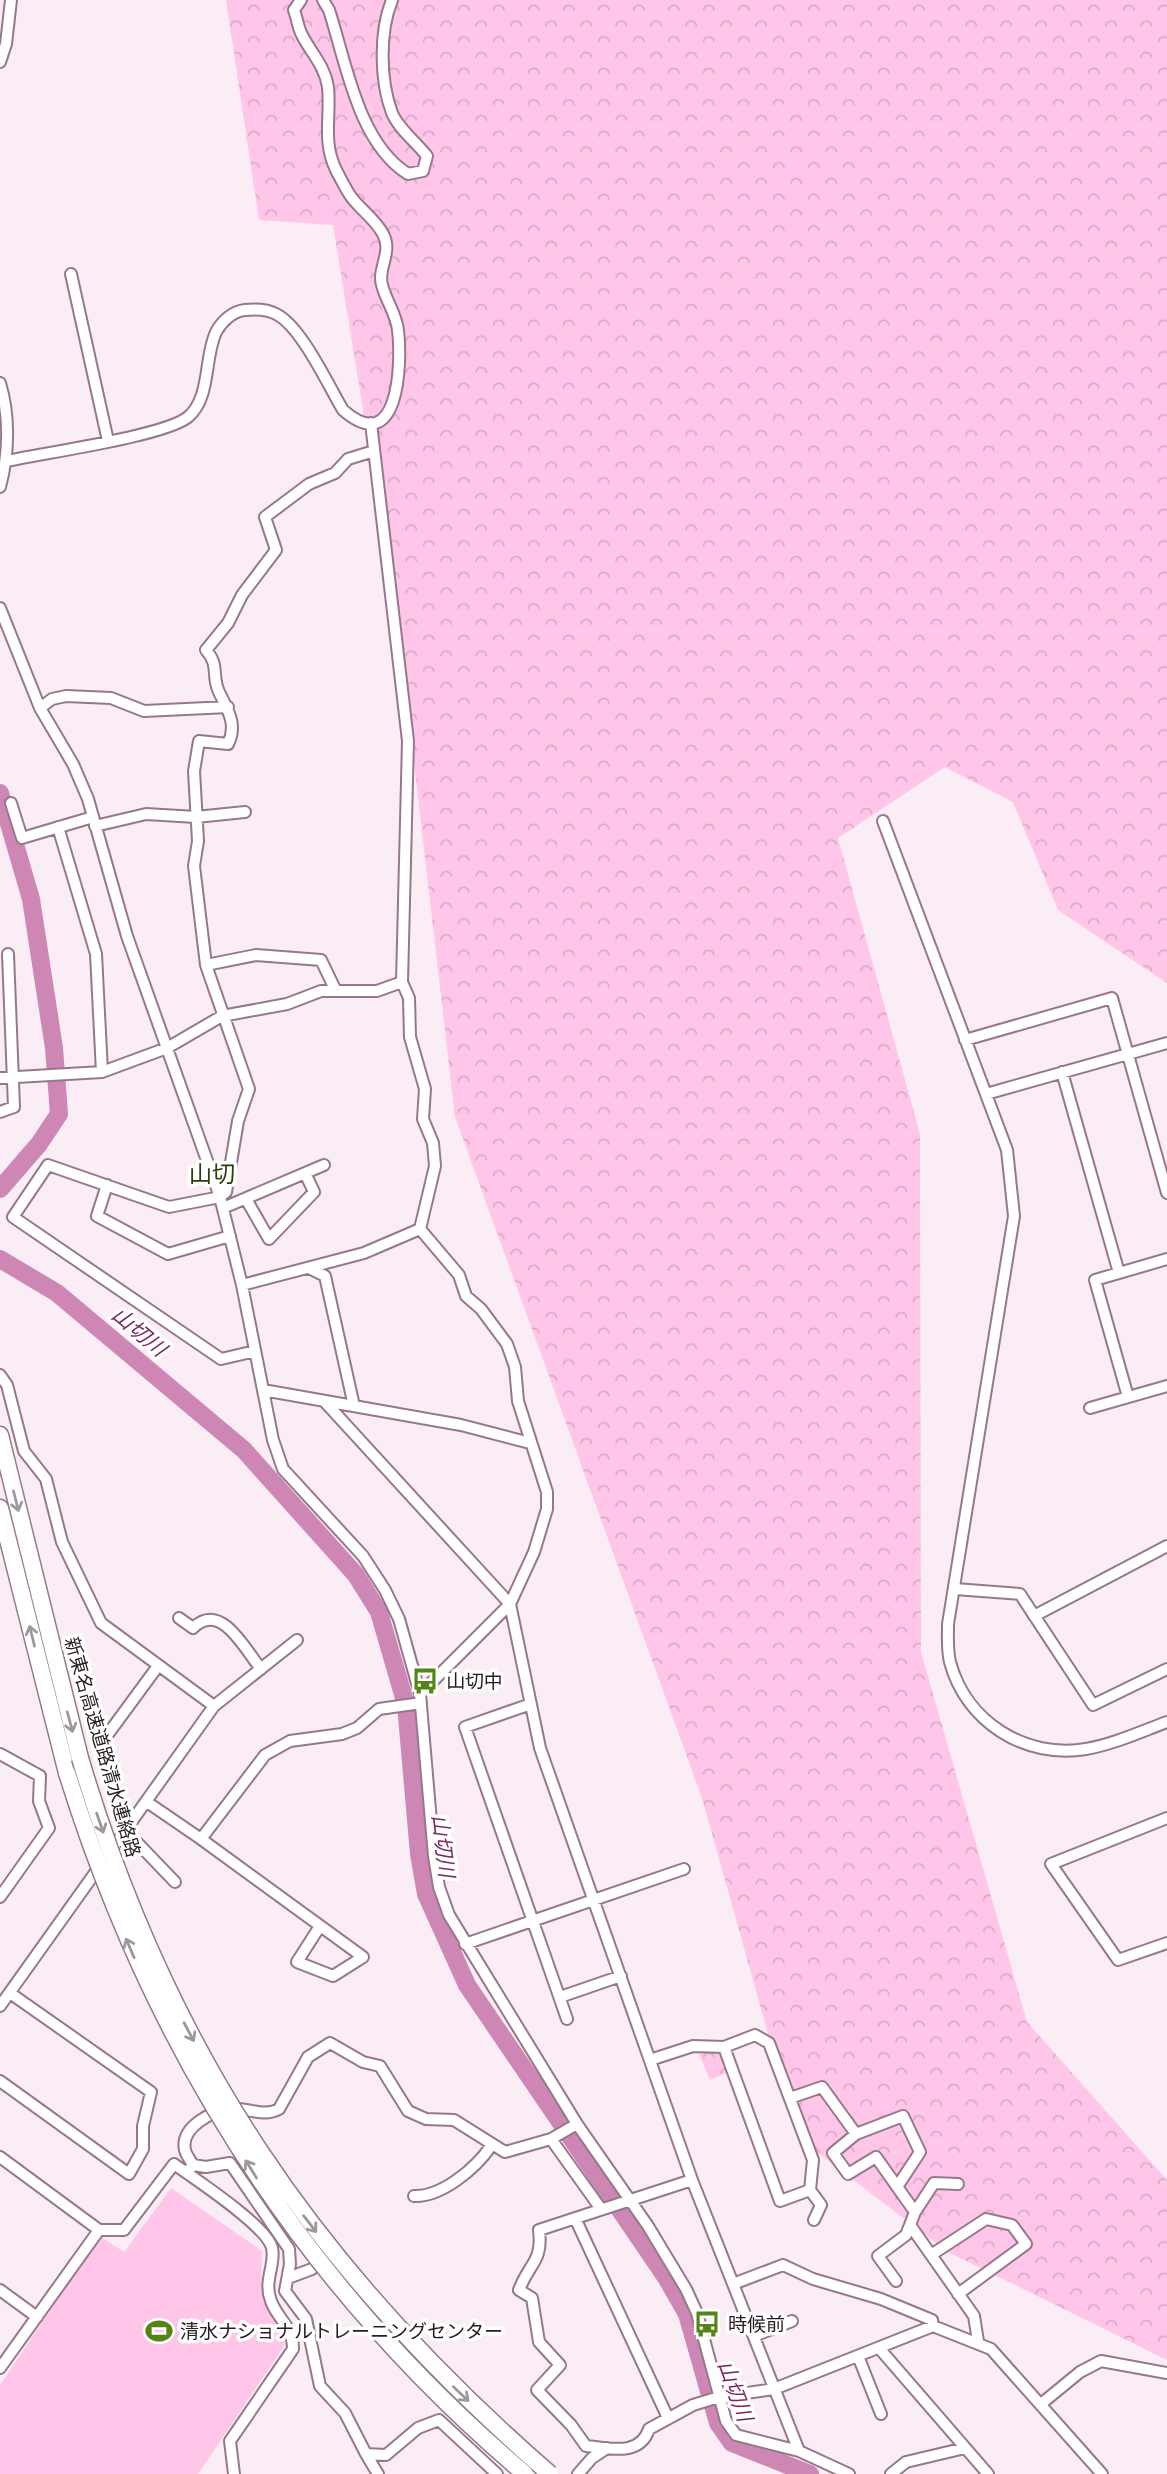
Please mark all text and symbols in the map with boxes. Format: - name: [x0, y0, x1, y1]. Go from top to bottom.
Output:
- district label: 山切: [189, 1161, 235, 1187]
- water label: 山切川: [107, 1303, 172, 1363]
- one-way arrow: [10, 1489, 23, 1512]
- one-way arrow: [25, 1625, 38, 1648]
- street label: 新東名高速道路清水連絡路: [61, 1634, 145, 1860]
- bus stop icon: 山切中: [410, 1666, 440, 1696]
- place label: 山切中: [446, 1670, 503, 1692]
- one-way arrow: [65, 1711, 78, 1733]
- one-way arrow: [95, 1811, 107, 1833]
- water label: 山切川: [427, 1813, 459, 1881]
- one-way arrow: [123, 1938, 136, 1959]
- one-way arrow: [182, 2021, 196, 2042]
- one-way arrow: [244, 2160, 259, 2179]
- one-way arrow: [303, 2214, 318, 2233]
- bus stop icon: 時候前: [692, 2309, 722, 2339]
- place label: 時候前: [728, 2313, 785, 2335]
- sports icon: 清水ナショナルトレーニングセンター: [144, 2316, 174, 2346]
- place label: 清水ナショナルトレーニングセンター: [180, 2320, 503, 2342]
- water label: 山切川: [713, 2357, 758, 2427]
- one-way arrow: [452, 2386, 469, 2403]

